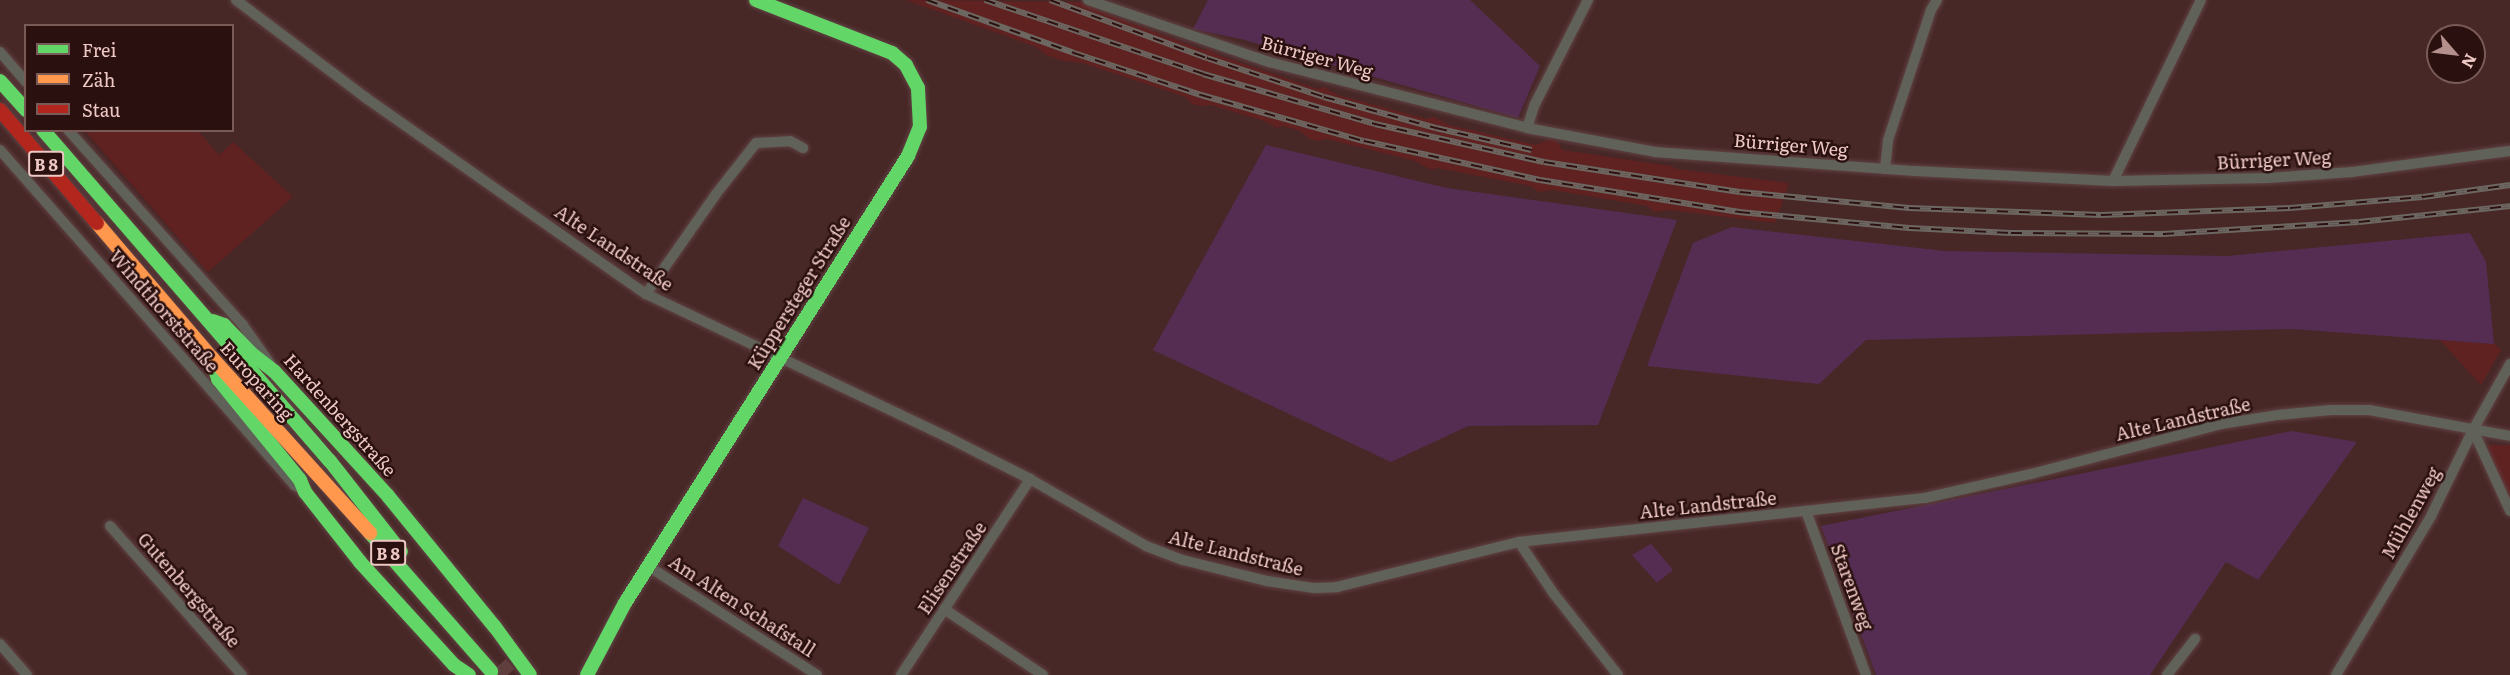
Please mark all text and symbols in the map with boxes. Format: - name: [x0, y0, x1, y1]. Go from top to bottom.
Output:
- legend: [24, 24, 234, 132]
- north arrow: [2426, 24, 2486, 84]
- street label: Bürriger Weg: [1259, 32, 1375, 82]
- text: Frei: [82, 36, 116, 63]
- text: N: [2456, 50, 2484, 73]
- text: Zäh: [82, 66, 115, 93]
- text: Stau: [82, 96, 120, 123]
- street label: Bürriger Weg: [1733, 129, 1849, 161]
- street label: Bürriger Weg: [2216, 146, 2332, 174]
- road number: B 8: [28, 151, 64, 177]
- street label: Alte Landstraße: [551, 201, 677, 295]
- street label: Küppersteger Straße: [743, 212, 855, 374]
- street label: Windthorststraße: [105, 245, 223, 377]
- street label: Europaring: [216, 337, 298, 425]
- street label: Hardenbergstraße: [279, 349, 401, 481]
- street label: Alte Landstraße: [2114, 393, 2252, 445]
- street label: Mühlenweg: [2377, 463, 2445, 563]
- street label: Alte Landstraße: [1638, 487, 1778, 523]
- street label: Elisenstraße: [913, 518, 991, 618]
- street label: Alte Landstraße: [1167, 526, 1305, 580]
- street label: Gutenbergstraße: [133, 528, 245, 652]
- road number: B 8: [370, 540, 406, 566]
- street label: Starenweg: [1826, 541, 1878, 633]
- street label: Am Alten Schafstall: [665, 551, 819, 661]

